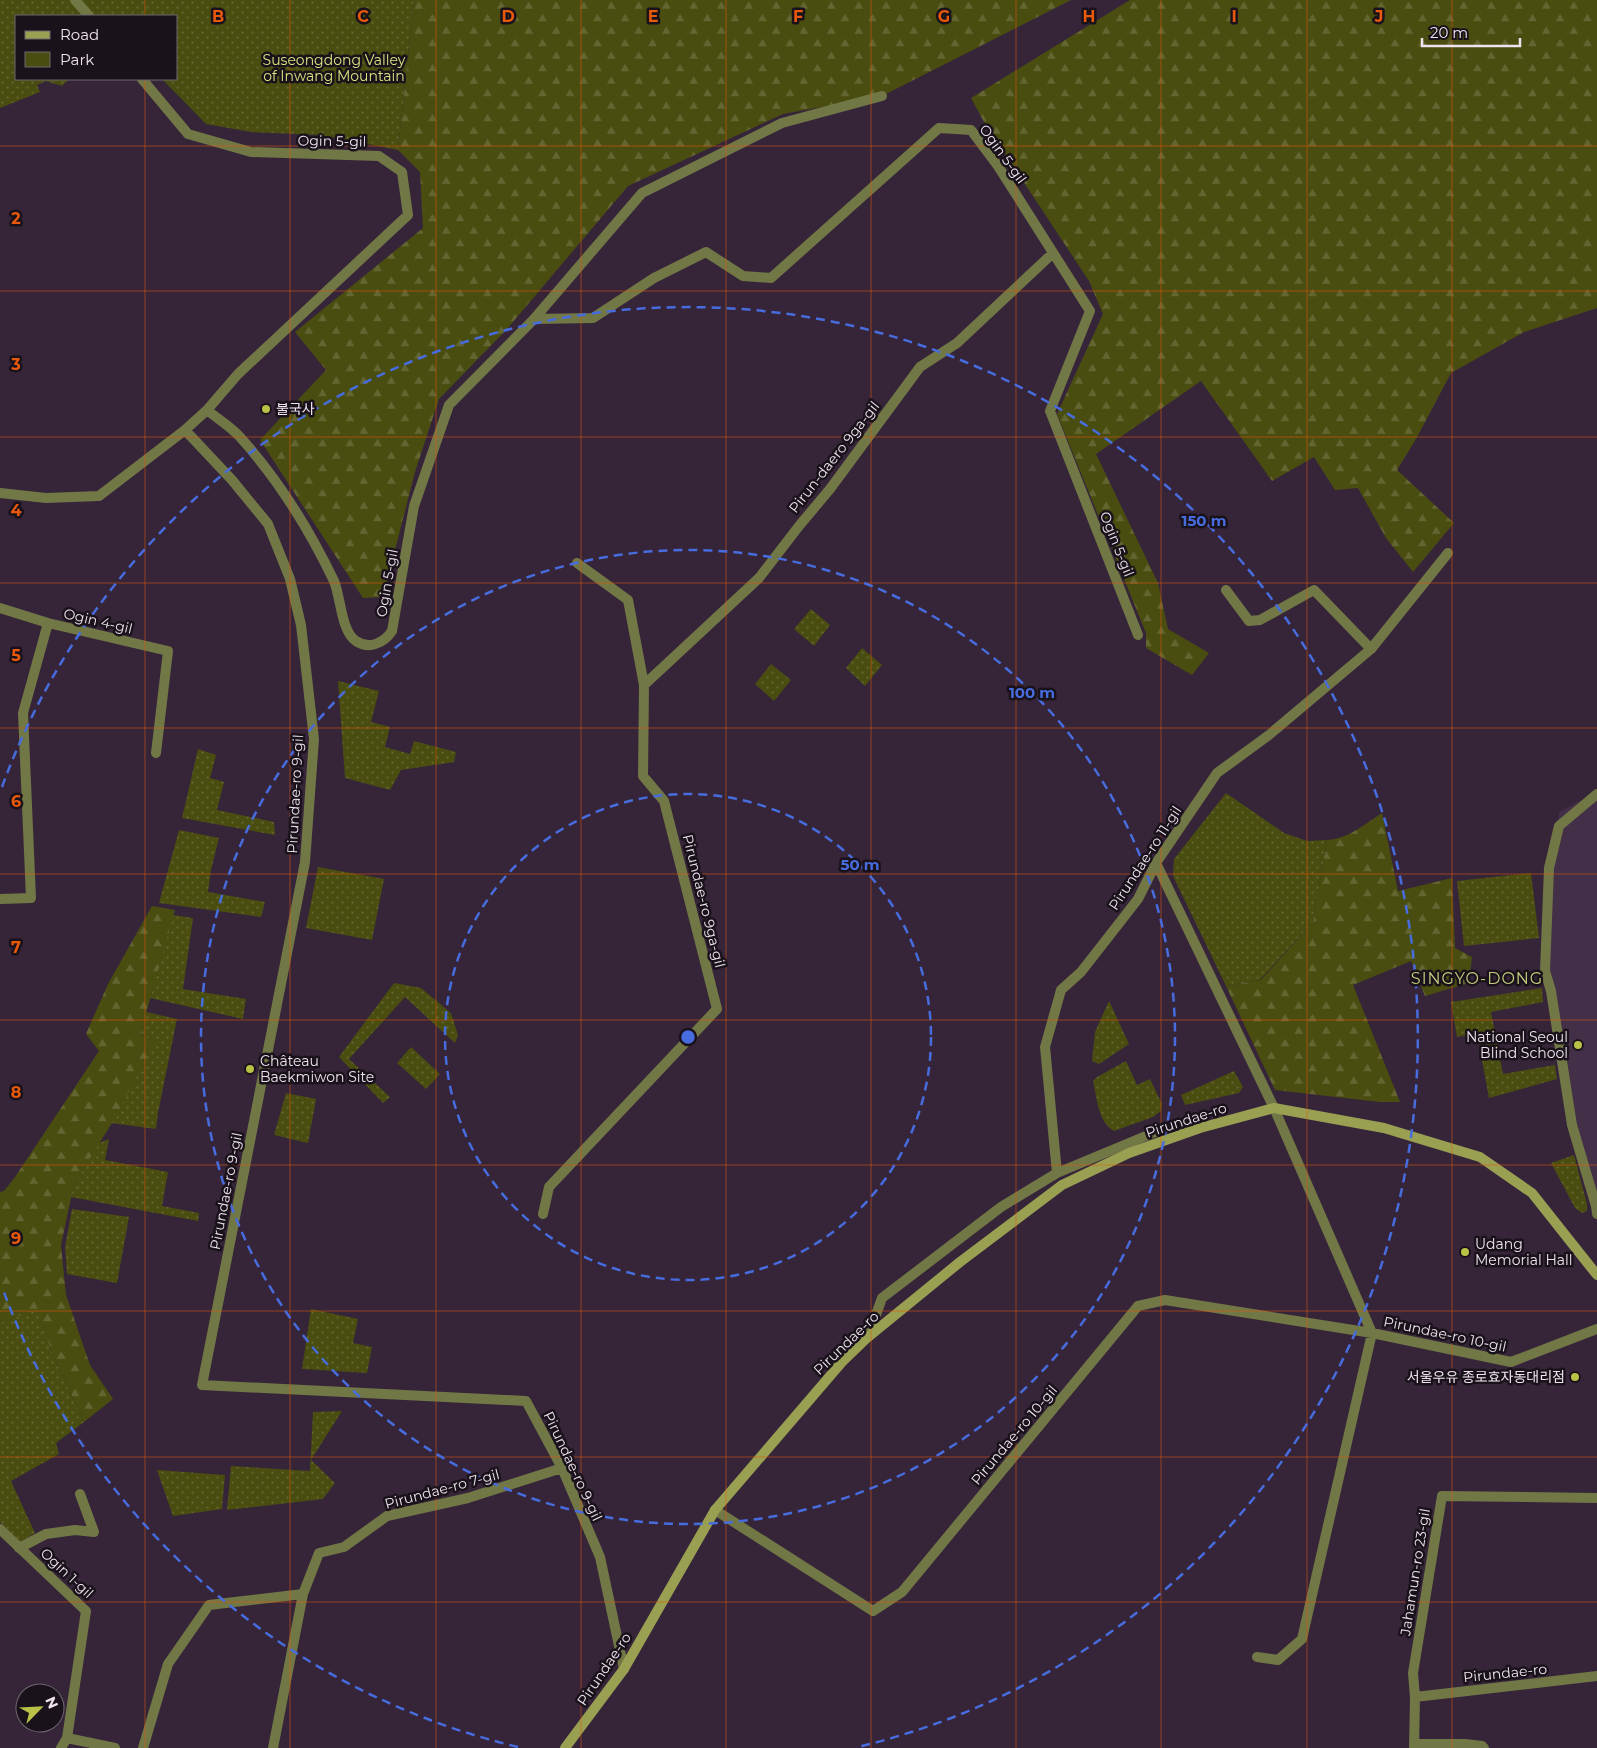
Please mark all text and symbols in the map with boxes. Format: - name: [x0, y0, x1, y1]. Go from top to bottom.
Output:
- text: B: [212, 7, 224, 26]
- text: C: [357, 7, 369, 26]
- text: D: [501, 7, 515, 26]
- text: E: [648, 7, 658, 26]
- text: F: [793, 7, 803, 26]
- text: G: [938, 7, 950, 26]
- text: H: [1083, 7, 1095, 26]
- text: I: [1231, 7, 1237, 26]
- text: J: [1374, 7, 1383, 26]
- legend: [15, 15, 178, 80]
- scale bar: [1422, 15, 1520, 47]
- text: 20 m: [1430, 23, 1468, 42]
- text: Road: [60, 25, 99, 44]
- text: Park: [60, 50, 94, 69]
- park label: Suseongdong Valley of Inwang Mountain: [263, 51, 406, 85]
- street label: Ogin 5-gil: [976, 121, 1030, 187]
- street label: Ogin 5-gil: [297, 131, 367, 151]
- text: 2: [11, 209, 21, 228]
- text: 3: [10, 355, 21, 374]
- street label: Pirun-daero 9ga-gil: [785, 398, 883, 516]
- place label: 불국사: [276, 400, 315, 418]
- marker: 불국사: [260, 403, 272, 415]
- text: 4: [10, 501, 22, 520]
- street label: Ogin 5-gil: [1096, 509, 1138, 579]
- text: 150 m: [1182, 511, 1226, 530]
- street label: Ogin 5-gil: [372, 548, 402, 618]
- street label: Ogin 4-gil: [62, 604, 134, 638]
- text: 5: [11, 646, 21, 665]
- text: 100 m: [1009, 683, 1055, 702]
- street label: Pirundae-ro 9-gil: [283, 734, 307, 854]
- text: 6: [11, 792, 21, 811]
- street label: Pirundae-ro 11-gil: [1105, 803, 1185, 913]
- street label: Pirundae-ro 9ga-gil: [679, 832, 729, 970]
- text: 50 m: [840, 855, 880, 874]
- text: 7: [11, 938, 21, 957]
- district label: SINGYO-DONG: [1411, 969, 1543, 988]
- centre of rings: [679, 1028, 697, 1046]
- place label: National Seoul Blind School: [1466, 1028, 1568, 1062]
- marker: National Seoul Blind School: [1572, 1039, 1584, 1051]
- place label: Château Baekmiwon Site: [260, 1052, 374, 1086]
- marker: Château Baekmiwon Site: [244, 1063, 256, 1075]
- text: 8: [11, 1083, 21, 1102]
- street label: Pirundae-ro: [1143, 1098, 1229, 1142]
- street label: Pirundae-ro 9-gil: [206, 1131, 246, 1251]
- text: 9: [11, 1229, 21, 1248]
- place label: Udang Memorial Hall: [1475, 1235, 1573, 1269]
- marker: Udang Memorial Hall: [1459, 1246, 1471, 1258]
- street label: Pirundae-ro: [809, 1307, 883, 1379]
- street label: Pirundae-ro 10-gil: [1382, 1312, 1508, 1356]
- place label: 서울우유 종로효자동대리점: [1407, 1368, 1565, 1386]
- marker: 서울우유 종로효자동대리점: [1569, 1371, 1581, 1383]
- street label: Pirundae-ro 10-gil: [967, 1381, 1061, 1489]
- street label: Pirundae-ro 9-gil: [540, 1408, 606, 1524]
- street label: Pirundae-ro 7-gil: [383, 1465, 501, 1513]
- street label: Jahamun-ro 23-gil: [1396, 1507, 1434, 1638]
- street label: Ogin 1-gil: [37, 1544, 97, 1602]
- street label: Pirundae-ro: [573, 1629, 635, 1709]
- street label: Pirundae-ro: [1462, 1660, 1548, 1686]
- north arrow: [15, 1683, 65, 1733]
- text: N: [41, 1694, 62, 1712]

